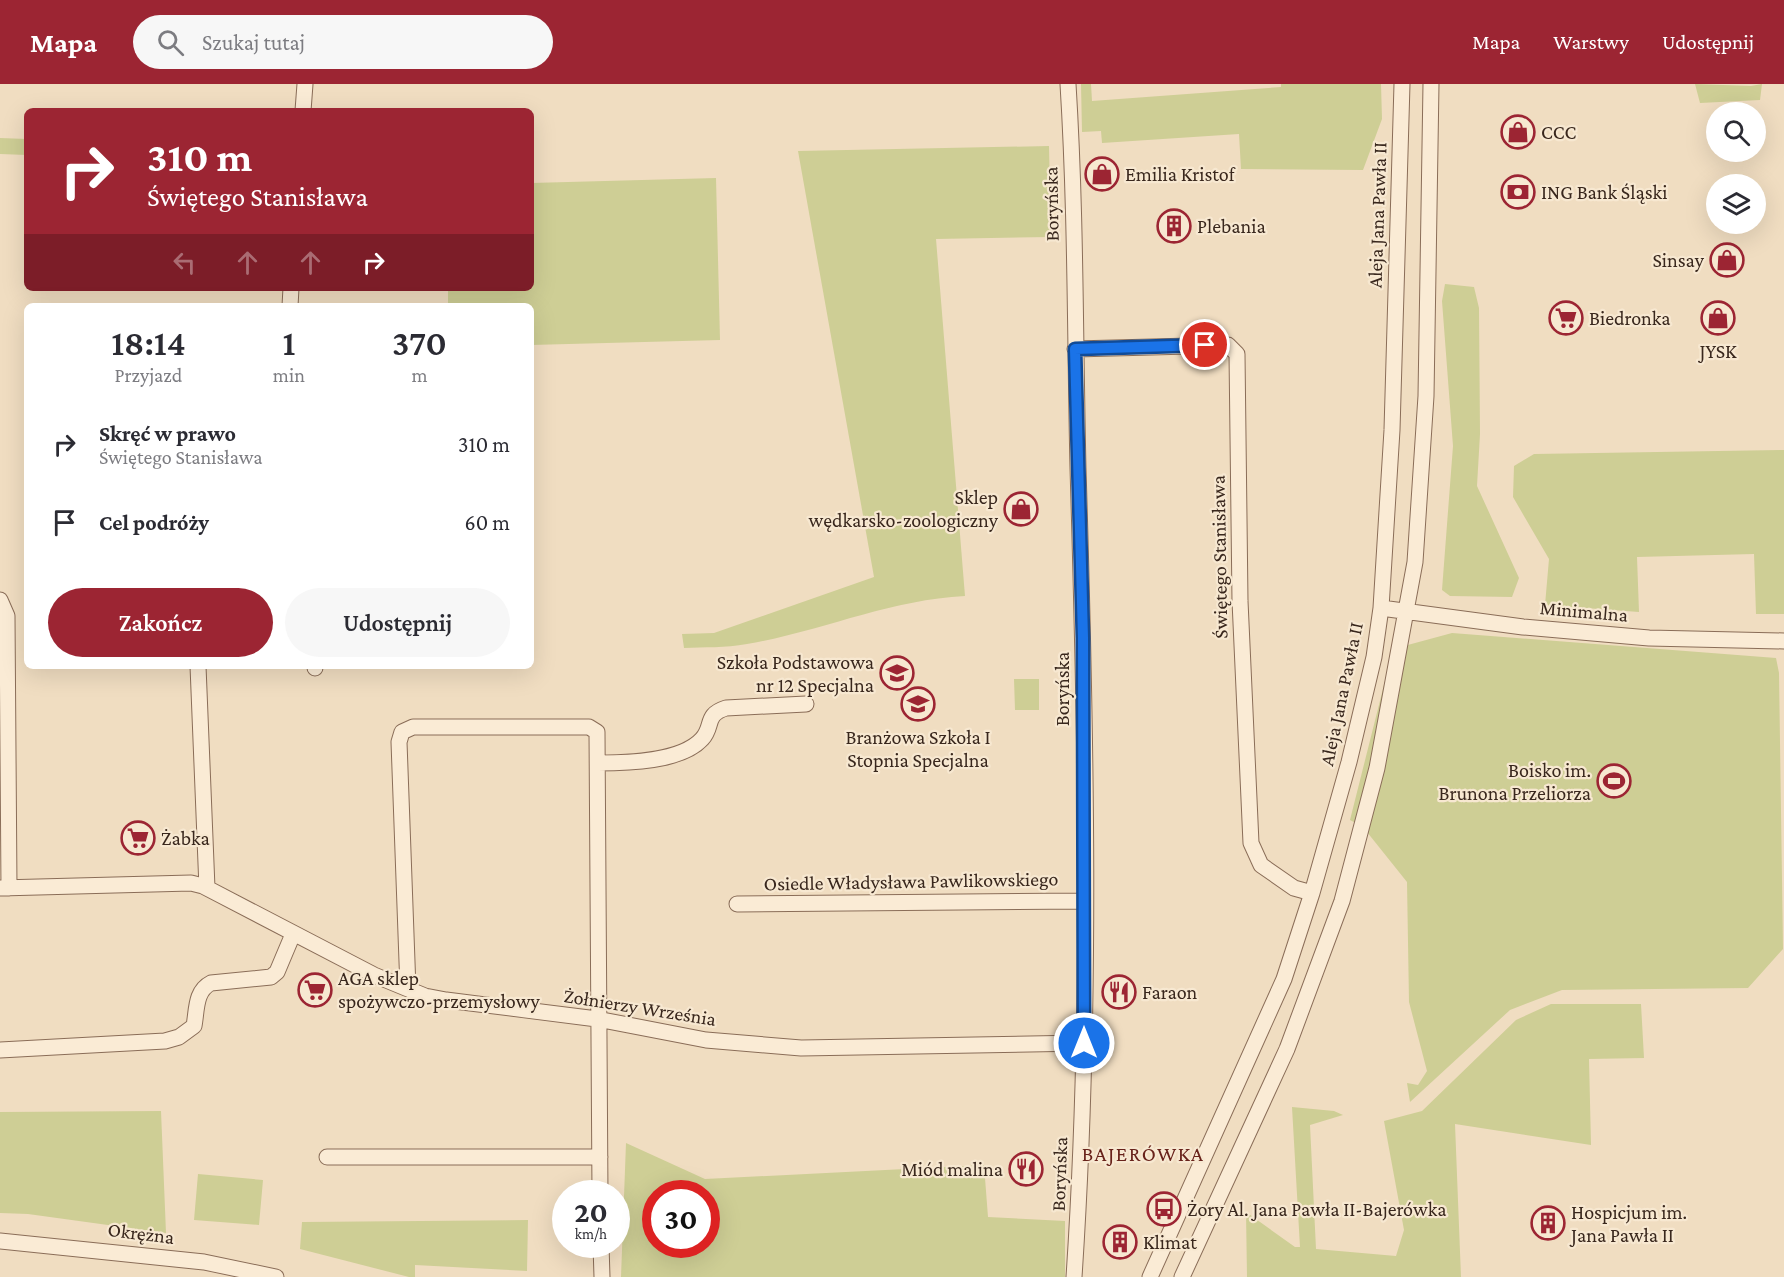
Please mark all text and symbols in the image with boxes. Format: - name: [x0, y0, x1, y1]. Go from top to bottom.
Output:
- search box: [133, 15, 553, 69]
- icon: search: [154, 26, 187, 59]
- text: Mapa: [30, 27, 97, 58]
- text: Szukaj tutaj: [202, 30, 305, 55]
- text: Mapa: [1472, 30, 1520, 54]
- text: Warstwy: [1553, 30, 1629, 54]
- text: Udostępnij: [1662, 30, 1754, 54]
- map controls: [1706, 102, 1766, 234]
- button: search: [1706, 102, 1766, 162]
- shop icon: CCC: [1500, 114, 1536, 150]
- place label: CCC: [1541, 121, 1576, 143]
- icon: right: [48, 132, 126, 210]
- text: 310 m: [147, 133, 252, 180]
- street label: Aleja Jana Pawła II: [1363, 142, 1392, 289]
- shop icon: Emilia Kristof: [1084, 156, 1120, 192]
- place label: Emilia Kristof: [1125, 163, 1236, 185]
- street label: Boryńska: [1039, 167, 1064, 241]
- bank icon: ING Bank Śląski: [1500, 174, 1536, 210]
- button: layers: [1706, 174, 1766, 234]
- place label: ING Bank Śląski: [1541, 181, 1667, 204]
- text: Świętego Stanisława: [147, 182, 368, 212]
- building icon: Plebania: [1156, 208, 1192, 244]
- place label: Plebania: [1197, 215, 1266, 237]
- shop icon: Sinsay: [1709, 242, 1745, 278]
- icon: left: [168, 246, 201, 279]
- icon: ahead: [231, 246, 264, 279]
- icon: ahead: [294, 246, 327, 279]
- icon: right: [357, 246, 390, 279]
- place label: Sinsay: [1652, 249, 1705, 272]
- supermarket icon: Biedronka: [1548, 300, 1584, 336]
- shop icon: JYSK: [1700, 300, 1736, 336]
- place label: Biedronka: [1589, 307, 1671, 329]
- pin: [1179, 319, 1230, 370]
- text: 18:14: [111, 323, 186, 363]
- text: 1: [282, 323, 295, 363]
- text: 370: [392, 323, 447, 363]
- icon: arrive: [1188, 328, 1221, 361]
- place label: JYSK: [1697, 340, 1737, 363]
- text: Przyjazd: [114, 364, 182, 386]
- text: min: [273, 364, 305, 386]
- text: m: [411, 364, 427, 386]
- text: Skręć w prawo: [99, 421, 236, 446]
- icon: right: [48, 428, 81, 461]
- text: 310 m: [458, 432, 510, 457]
- text: Świętego Stanisława: [99, 446, 263, 468]
- street label: Świętego Stanisława: [1207, 475, 1232, 639]
- place label: Sklep wędkarsko-zoologiczny: [809, 486, 999, 532]
- shop icon: Sklep wędkarsko-zoologiczny: [1003, 491, 1039, 527]
- icon: arrive: [48, 506, 81, 539]
- text: Cel podróży: [99, 510, 209, 535]
- text: 60 m: [465, 510, 510, 535]
- button: Zakończ: [48, 588, 273, 657]
- button: Udostępnij: [285, 588, 510, 657]
- street label: Minimalna: [1539, 596, 1629, 626]
- street label: Aleja Jana Pawła II: [1315, 620, 1368, 768]
- place label: Szkoła Podstawowa nr 12 Specjalna: [717, 651, 874, 697]
- street label: Boryńska: [1051, 652, 1074, 726]
- school or university icon: Szkoła Podstawowa nr 12 Specjalna: [879, 655, 915, 691]
- school or university icon: Branżowa Szkoła I Stopnia Specjalna: [900, 686, 936, 722]
- place label: Branżowa Szkoła I Stopnia Specjalna: [845, 726, 991, 772]
- place label: Boisko im. Brunona Przeliorza: [1438, 759, 1591, 804]
- sports icon: Boisko im. Brunona Przeliorza: [1596, 763, 1632, 799]
- supermarket icon: Żabka: [120, 820, 156, 856]
- place label: Żabka: [161, 827, 210, 849]
- street label: Osiedle Władysława Pawlikowskiego: [763, 867, 1059, 896]
- place label: AGA sklep spożywczo-przemysłowy: [338, 967, 541, 1013]
- supermarket icon: AGA sklep spożywczo-przemysłowy: [297, 972, 333, 1008]
- restaurant icon: Faraon: [1101, 974, 1137, 1010]
- place label: Faraon: [1142, 981, 1198, 1003]
- street label: Żołnierzy Września: [562, 984, 718, 1031]
- position arrow: [1052, 1011, 1116, 1075]
- street label: Boryńska: [1047, 1136, 1072, 1212]
- district label: BAJERÓWKA: [1082, 1142, 1204, 1166]
- restaurant icon: Miód malina: [1008, 1151, 1044, 1187]
- place label: Miód malina: [901, 1158, 1003, 1180]
- speed limit sign: 30: [642, 1180, 720, 1258]
- bus stop icon: Żory Al. Jana Pawła II-Bajerówka: [1146, 1191, 1182, 1227]
- text: 20: [574, 1195, 608, 1228]
- place label: Żory Al. Jana Pawła II-Bajerówka: [1187, 1198, 1446, 1221]
- place label: Hospicjum im. Jana Pawła II: [1569, 1201, 1687, 1247]
- building icon: Hospicjum im. Jana Pawła II: [1530, 1205, 1566, 1241]
- street label: Okrężna: [106, 1218, 176, 1249]
- building icon: Klimat: [1102, 1224, 1138, 1260]
- text: km/h: [575, 1226, 607, 1242]
- place label: Klimat: [1143, 1231, 1197, 1253]

